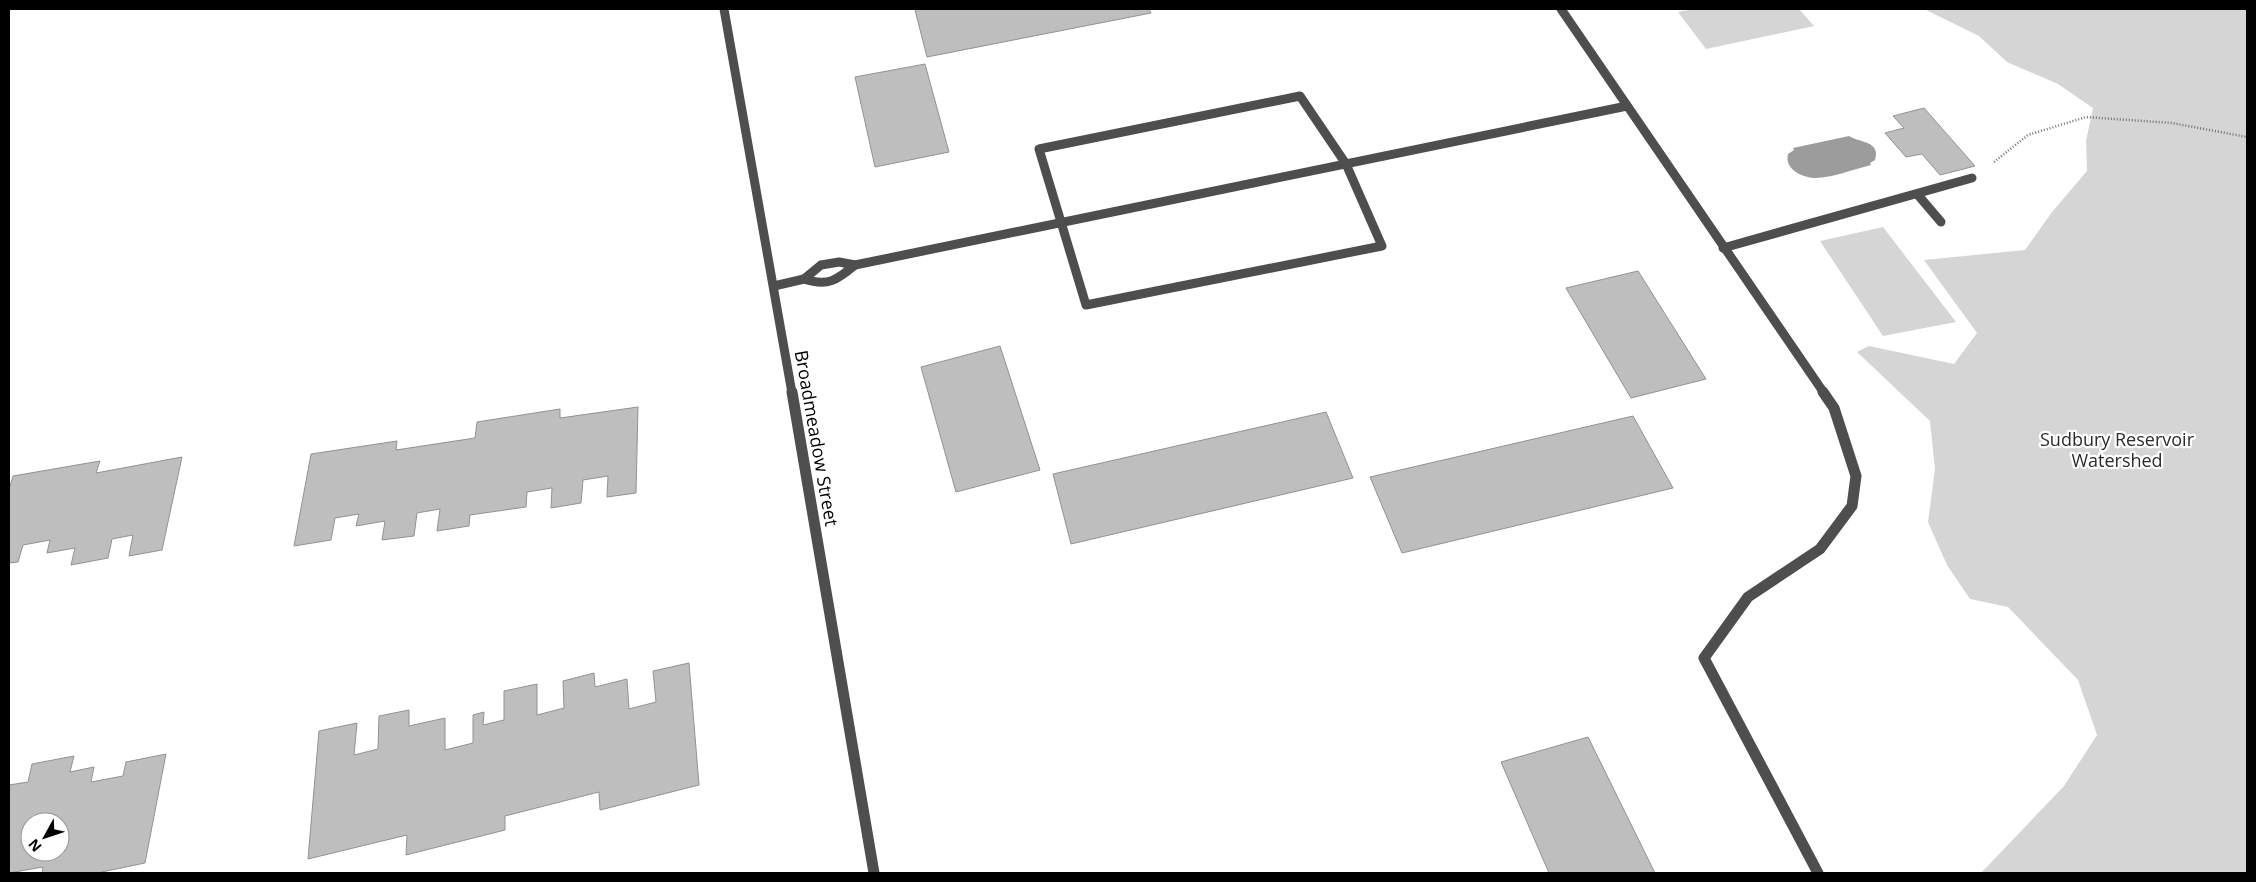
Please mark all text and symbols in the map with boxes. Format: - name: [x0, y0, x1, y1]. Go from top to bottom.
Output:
- street label: Broadmeadow Street: [790, 348, 844, 528]
- park label: Sudbury Reservoir Watershed: [2040, 427, 2195, 472]
- north arrow: [20, 812, 70, 862]
- text: N: [24, 835, 46, 856]

